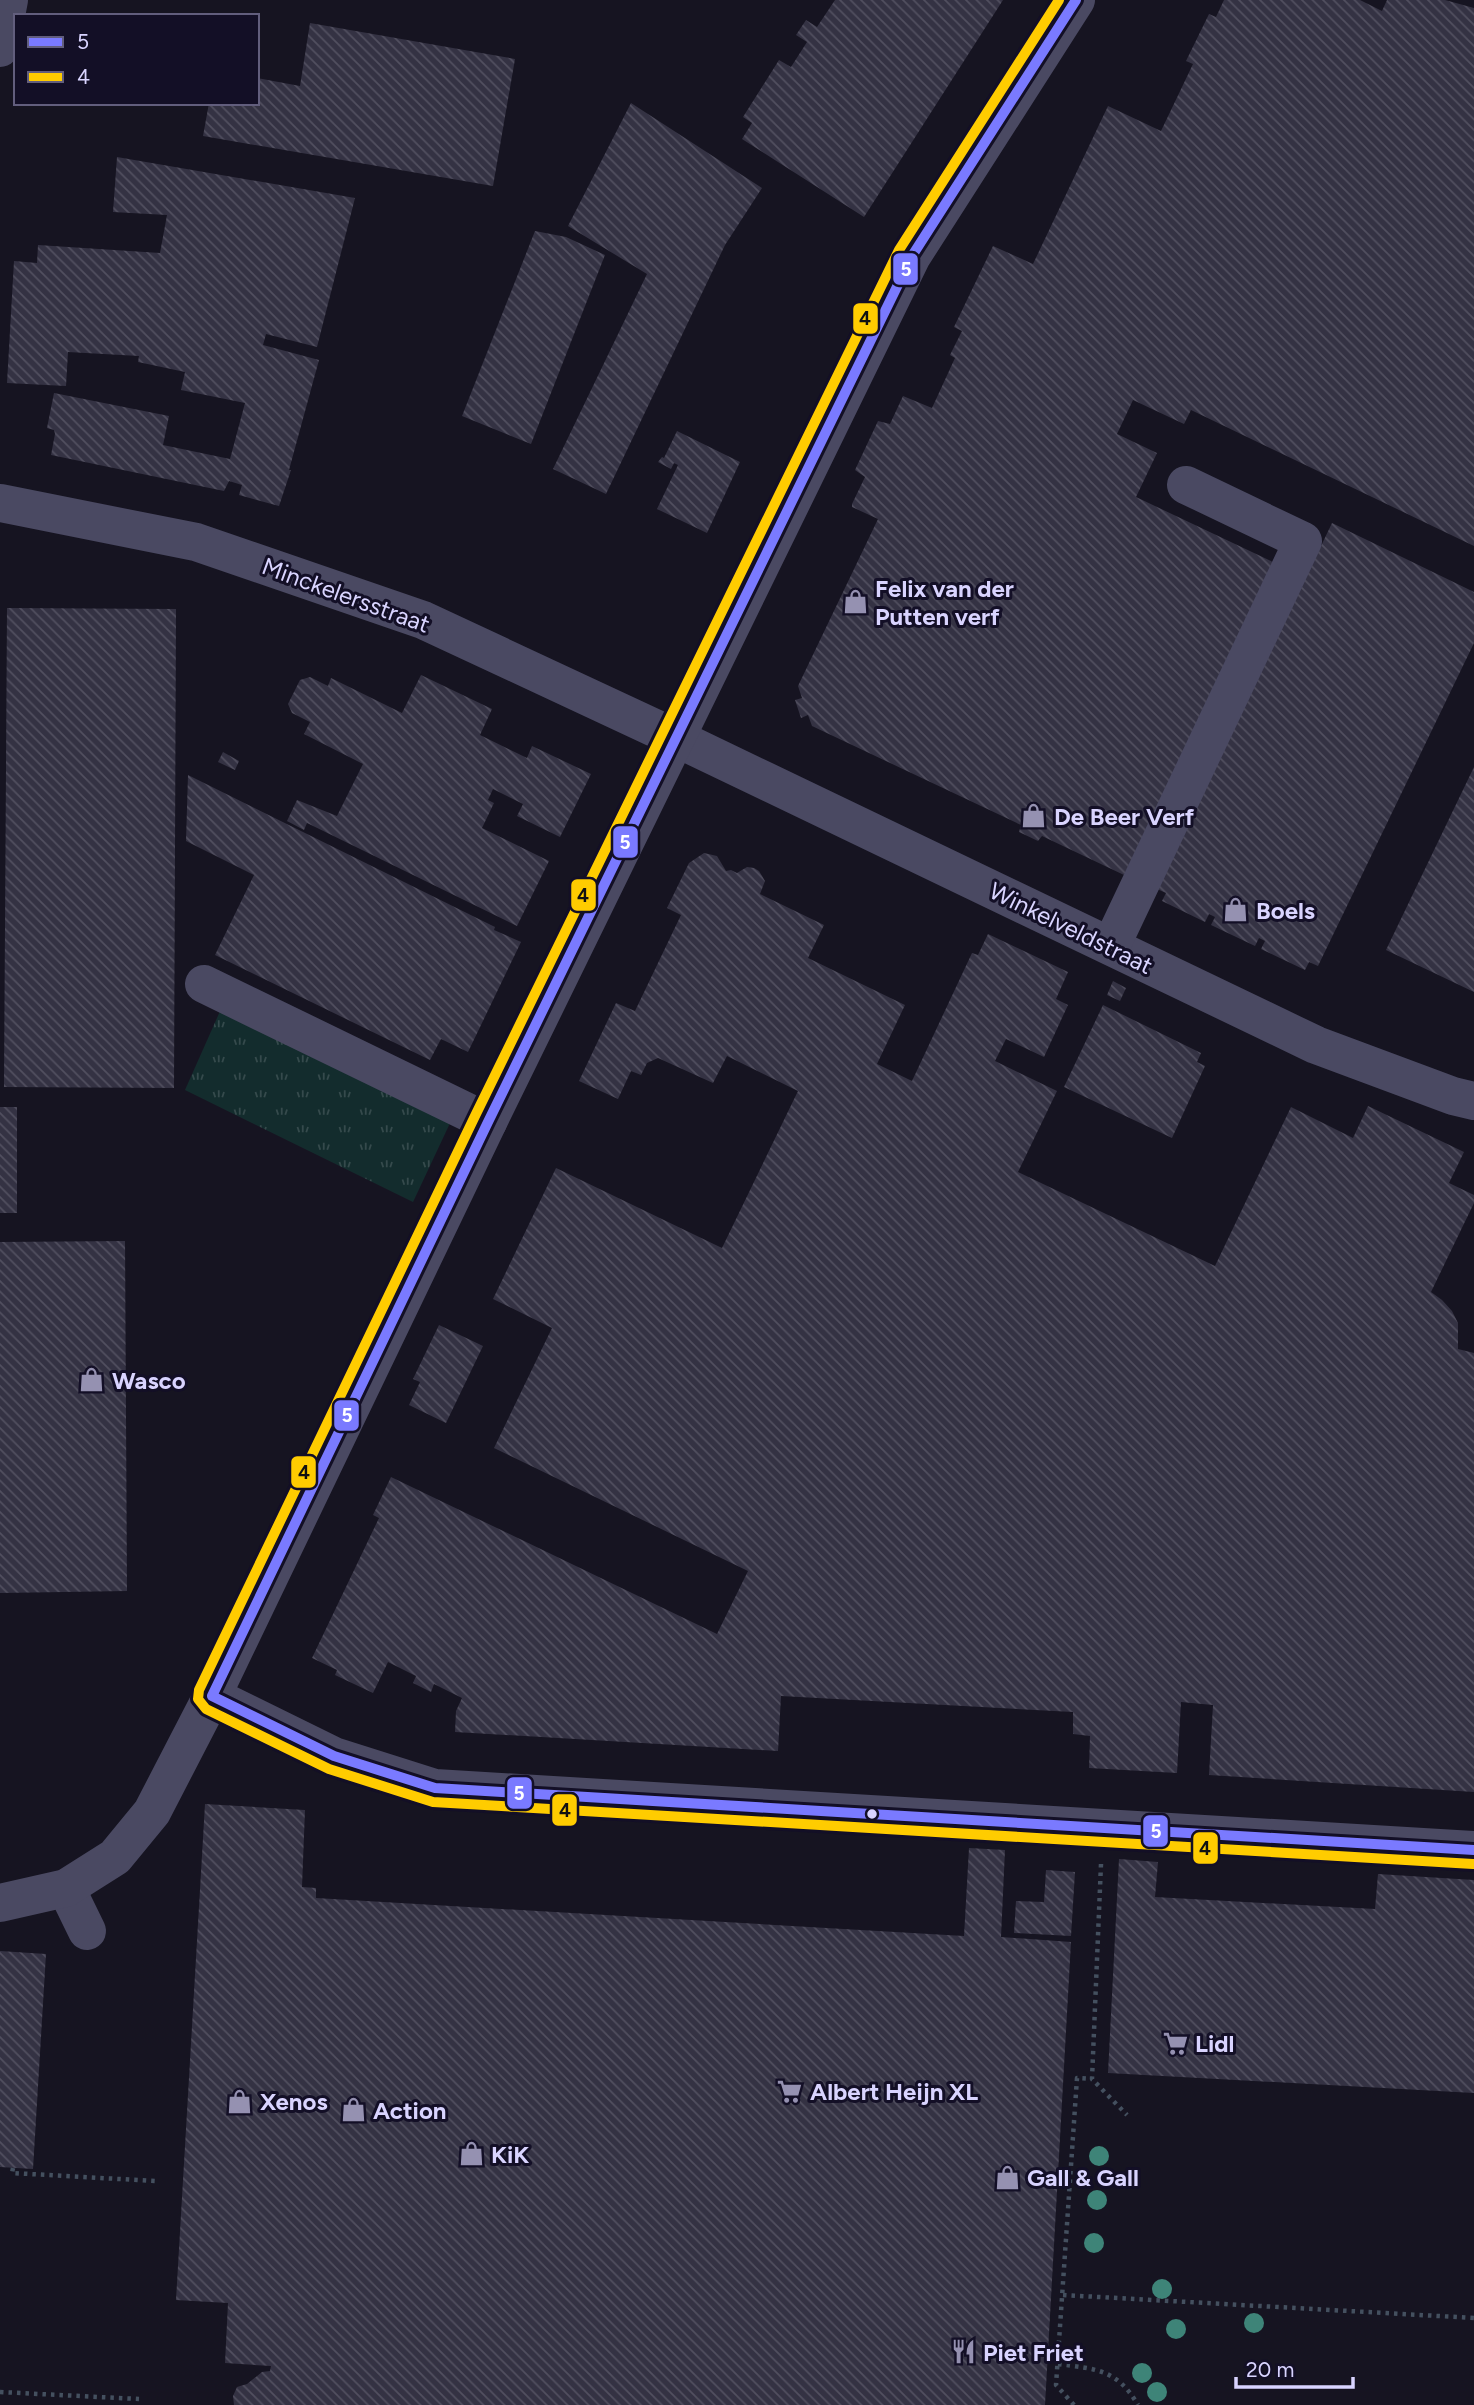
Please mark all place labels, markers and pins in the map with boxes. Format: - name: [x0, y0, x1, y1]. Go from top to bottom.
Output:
- place label: Felix van der Putten verf: [875, 574, 1014, 631]
- shop icon: Felix van der Putten verf: [841, 588, 869, 616]
- shop icon: De Beer Verf: [1020, 802, 1048, 830]
- place label: De Beer Verf: [1054, 802, 1195, 831]
- shop icon: Boels: [1222, 896, 1250, 924]
- place label: Boels: [1256, 896, 1315, 925]
- shop icon: Wasco: [78, 1366, 106, 1394]
- place label: Wasco: [112, 1366, 186, 1395]
- unlabelled marker: [865, 1807, 879, 1821]
- supermarket icon: Lidl: [1161, 2029, 1189, 2057]
- place label: Lidl: [1195, 2029, 1234, 2058]
- supermarket icon: Albert Heijn XL: [776, 2077, 804, 2105]
- place label: Albert Heijn XL: [810, 2077, 978, 2106]
- shop icon: Xenos: [226, 2087, 254, 2115]
- place label: Xenos: [260, 2087, 328, 2116]
- shop icon: Action: [339, 2096, 367, 2124]
- place label: Action: [373, 2096, 447, 2125]
- shop icon: KiK: [457, 2140, 485, 2168]
- place label: KiK: [491, 2140, 529, 2169]
- shop icon: Gall & Gall: [993, 2163, 1021, 2191]
- place label: Gall & Gall: [1027, 2163, 1139, 2192]
- restaurant icon: Piet Friet: [949, 2338, 977, 2366]
- place label: Piet Friet: [983, 2338, 1084, 2367]

